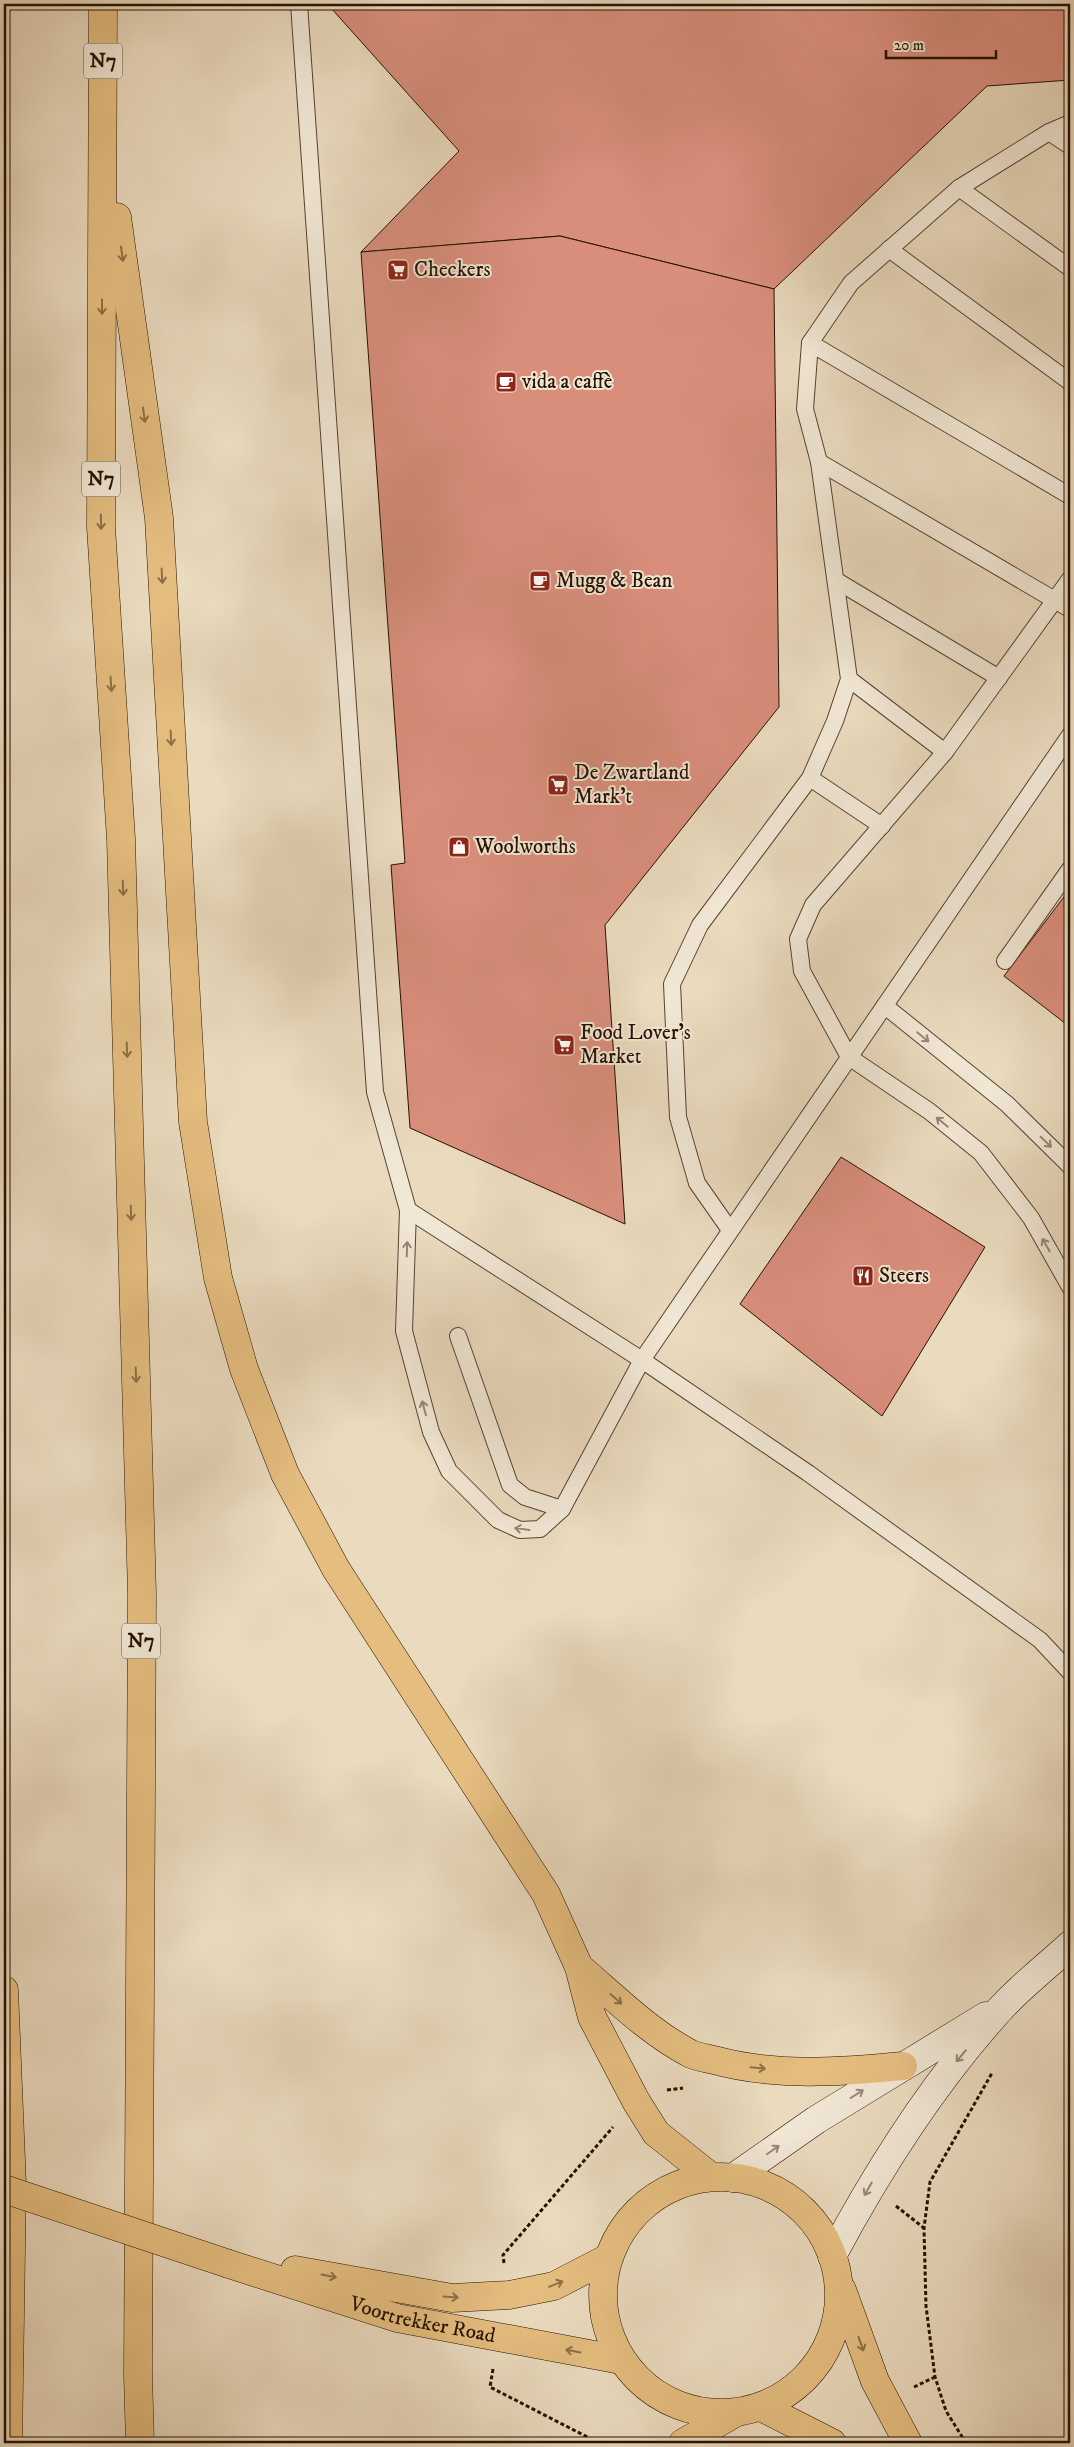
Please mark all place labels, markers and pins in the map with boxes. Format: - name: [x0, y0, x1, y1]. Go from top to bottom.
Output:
- place label: Checkers: [414, 257, 490, 283]
- supermarket icon: Checkers: [386, 258, 410, 282]
- place label: vida a caffè: [521, 369, 613, 395]
- cafe icon: vida a caffè: [494, 370, 518, 394]
- place label: Mugg & Bean: [556, 568, 673, 594]
- cafe icon: Mugg & Bean: [528, 569, 552, 593]
- place label: De Zwartland Mark't: [574, 760, 690, 810]
- supermarket icon: De Zwartland Mark't: [546, 773, 570, 797]
- place label: Woolworths: [474, 834, 576, 860]
- shop icon: Woolworths: [447, 835, 471, 859]
- place label: Food Lover's Market: [580, 1020, 691, 1070]
- supermarket icon: Food Lover's Market: [552, 1033, 576, 1057]
- place label: Steers: [879, 1263, 929, 1289]
- restaurant icon: Steers: [851, 1264, 875, 1288]

